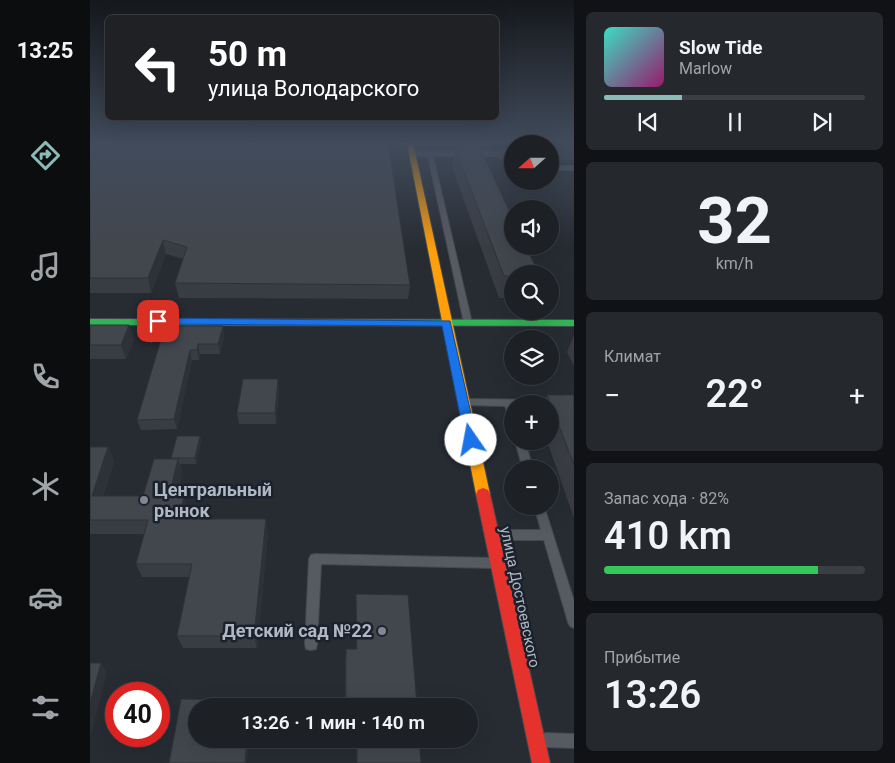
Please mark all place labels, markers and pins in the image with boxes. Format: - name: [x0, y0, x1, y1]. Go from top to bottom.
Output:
- pin: [137, 300, 179, 342]
- place label: Центральный рынок: [154, 479, 272, 521]
- marker: Центральный рынок: [138, 494, 150, 506]
- place label: Детский сад №22: [222, 620, 372, 641]
- marker: Детский сад №22: [376, 625, 388, 637]

